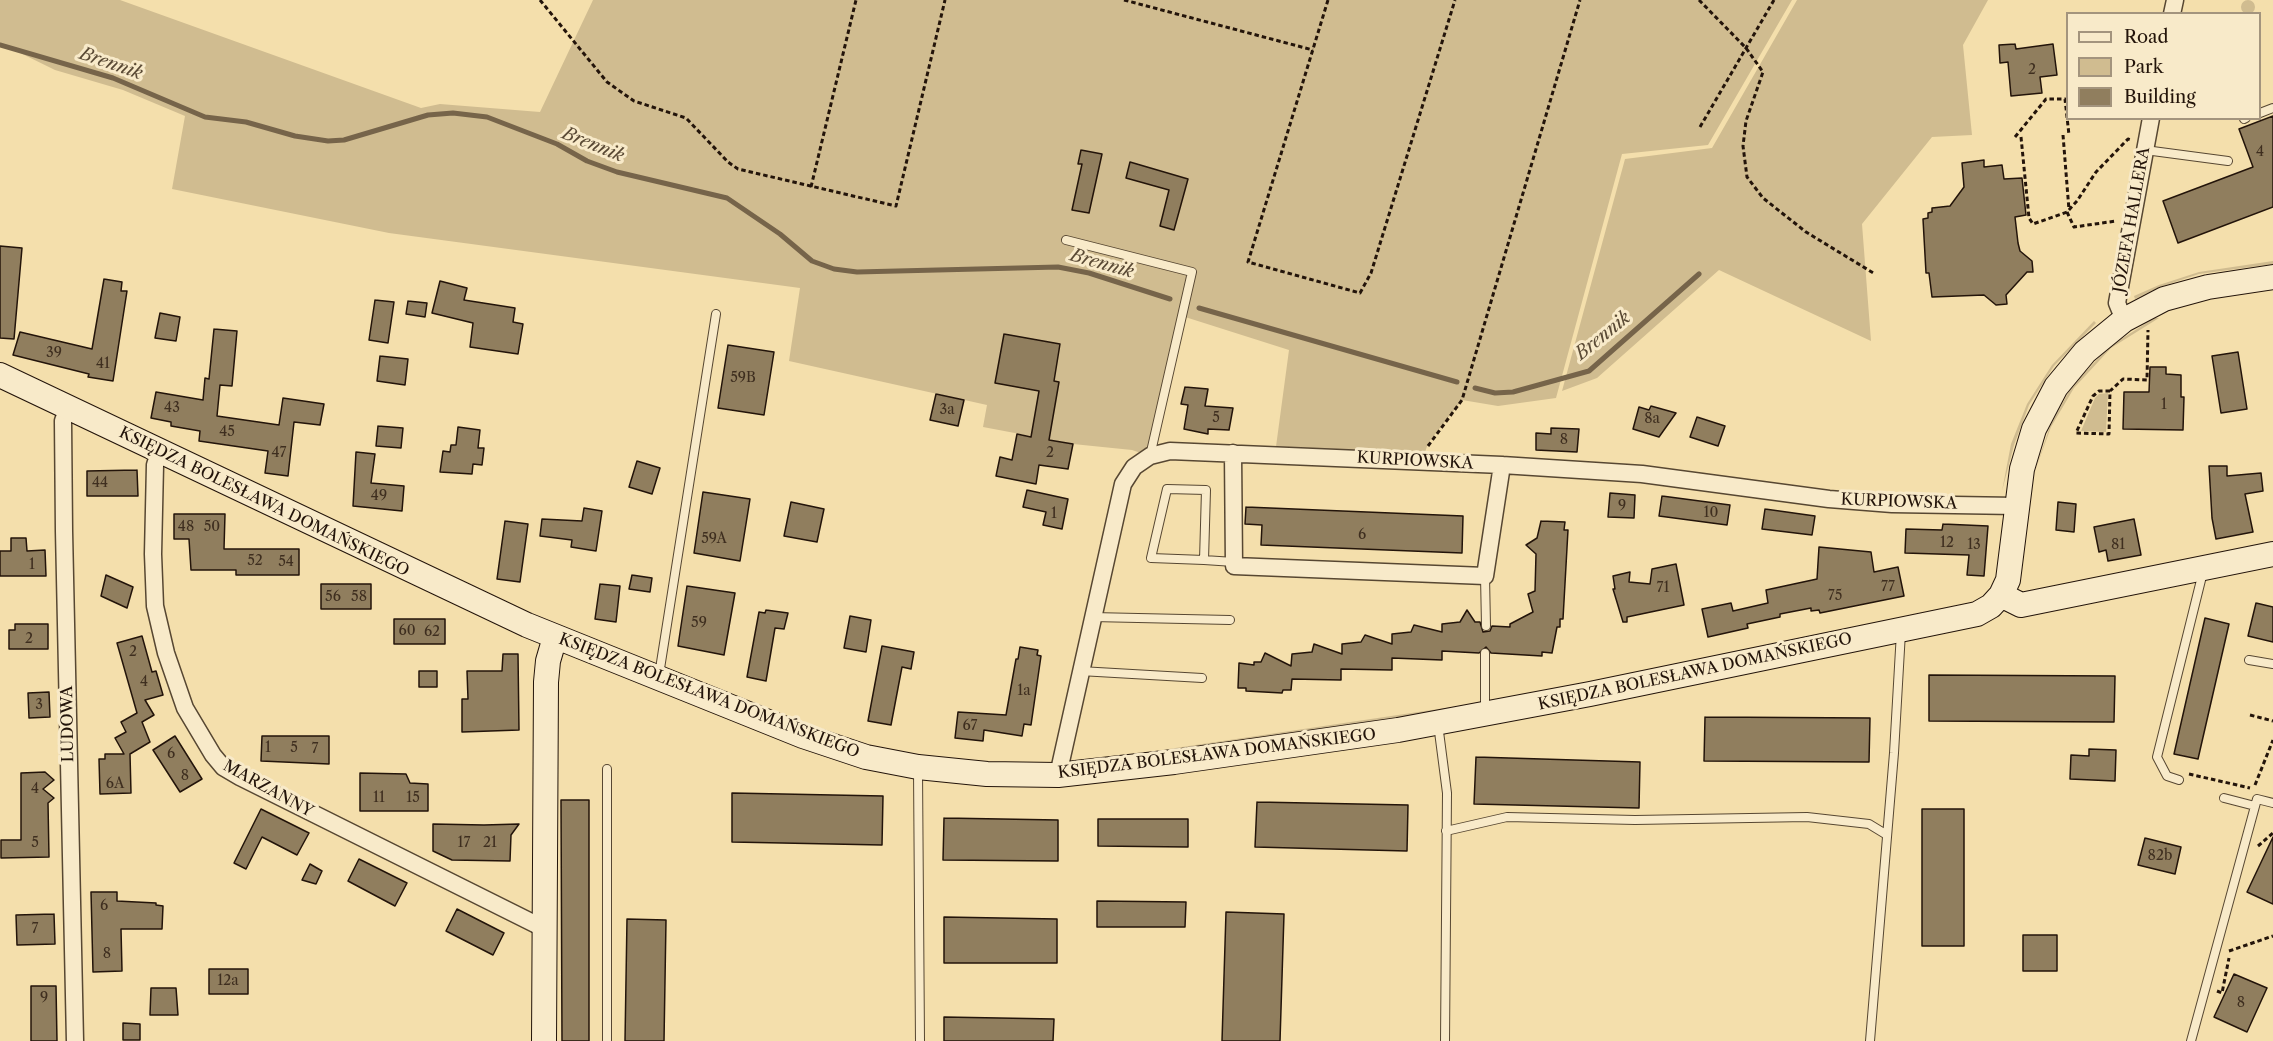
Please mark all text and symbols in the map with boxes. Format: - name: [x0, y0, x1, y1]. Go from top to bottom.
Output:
- legend: [2066, 12, 2261, 120]
- text: Road: [2124, 26, 2169, 48]
- water label: Brennik: [77, 43, 145, 85]
- text: Park: [2124, 56, 2163, 78]
- house number: 2: [2028, 62, 2036, 78]
- text: Building: [2124, 86, 2196, 108]
- water label: Brennik: [559, 123, 627, 167]
- house number: 4: [2256, 144, 2264, 160]
- street label: JÓZEFA HALLERA: [2110, 146, 2154, 294]
- water label: Brennik: [1068, 245, 1136, 283]
- water label: Brennik: [1571, 307, 1635, 365]
- house number: 39: [46, 345, 62, 361]
- house number: 41: [96, 356, 110, 372]
- house number: 59B: [730, 370, 756, 386]
- house number: 1: [2161, 397, 2167, 413]
- house number: 43: [164, 400, 180, 416]
- house number: 3a: [939, 402, 955, 418]
- house number: 5: [1212, 410, 1220, 426]
- house number: 8a: [1644, 411, 1660, 427]
- street label: KSIĘDZA BOLESŁAWA DOMAŃSKIEGO: [116, 423, 412, 581]
- house number: 45: [219, 424, 235, 440]
- house number: 8: [1560, 432, 1568, 448]
- house number: 47: [272, 445, 286, 461]
- house number: 2: [1046, 445, 1054, 461]
- street label: KURPIOWSKA: [1356, 448, 1474, 474]
- house number: 44: [92, 475, 108, 491]
- house number: 49: [371, 488, 387, 504]
- street label: KURPIOWSKA: [1840, 490, 1958, 514]
- house number: 9: [1618, 498, 1626, 514]
- house number: 10: [1704, 505, 1718, 521]
- house number: 1: [1051, 506, 1057, 522]
- house number: 48: [178, 519, 194, 535]
- house number: 50: [204, 519, 220, 535]
- house number: 6: [1358, 527, 1366, 543]
- house number: 59A: [701, 531, 727, 547]
- house number: 12: [1940, 535, 1954, 551]
- house number: 13: [1967, 537, 1981, 553]
- house number: 81: [2111, 537, 2125, 553]
- house number: 52: [247, 553, 263, 569]
- house number: 54: [278, 554, 294, 570]
- house number: 1: [29, 557, 35, 573]
- house number: 77: [1881, 579, 1895, 595]
- house number: 71: [1657, 580, 1669, 596]
- house number: 75: [1828, 588, 1842, 604]
- house number: 56: [325, 589, 341, 605]
- house number: 58: [351, 589, 367, 605]
- house number: 59: [691, 615, 707, 631]
- house number: 60: [398, 623, 416, 639]
- house number: 62: [424, 624, 440, 640]
- street label: KSIĘDZA BOLESŁAWA DOMAŃSKIEGO: [1536, 629, 1854, 715]
- street label: KSIĘDZA BOLESŁAWA DOMAŃSKIEGO: [556, 630, 862, 762]
- house number: 2: [25, 631, 33, 647]
- house number: 2: [129, 644, 137, 660]
- house number: 4: [140, 674, 148, 690]
- house number: 1a: [1017, 683, 1031, 699]
- street label: LUDOWA: [58, 686, 78, 762]
- house number: 3: [35, 697, 43, 713]
- house number: 67: [963, 718, 977, 734]
- street label: KSIĘDZA BOLESŁAWA DOMAŃSKIEGO: [1057, 725, 1377, 783]
- house number: 1: [265, 740, 271, 756]
- house number: 5: [290, 740, 298, 756]
- house number: 7: [312, 741, 318, 757]
- house number: 6: [167, 746, 175, 762]
- street label: MARZANNY: [220, 756, 316, 822]
- house number: 8: [181, 768, 189, 784]
- house number: 6A: [106, 776, 124, 792]
- house number: 4: [31, 781, 39, 797]
- house number: 11: [373, 790, 385, 806]
- house number: 15: [406, 790, 420, 806]
- house number: 5: [31, 835, 39, 851]
- house number: 17: [458, 835, 470, 851]
- house number: 21: [483, 835, 497, 851]
- house number: 82b: [2148, 848, 2172, 864]
- house number: 6: [100, 898, 108, 914]
- house number: 7: [32, 921, 38, 937]
- house number: 8: [103, 946, 111, 962]
- house number: 12a: [217, 973, 239, 989]
- house number: 9: [40, 990, 48, 1006]
- house number: 8: [2237, 995, 2245, 1011]

